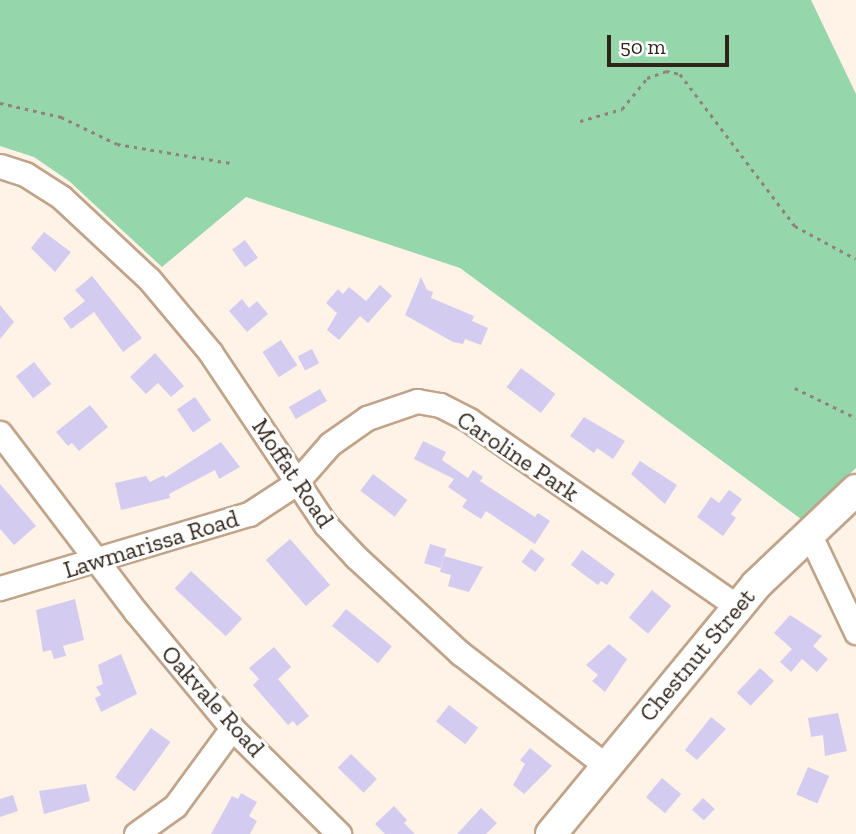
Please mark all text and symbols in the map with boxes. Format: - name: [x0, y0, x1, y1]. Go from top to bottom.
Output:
- scale bar: [611, 21, 734, 65]
- text: 50 m: [620, 34, 666, 59]
- street label: Caroline Park: [452, 405, 584, 507]
- street label: Moffat Road: [246, 413, 340, 533]
- street label: Lawmarissa Road: [60, 504, 242, 584]
- street label: Chestnut Street: [633, 583, 761, 727]
- street label: Oakvale Road: [155, 639, 271, 763]

